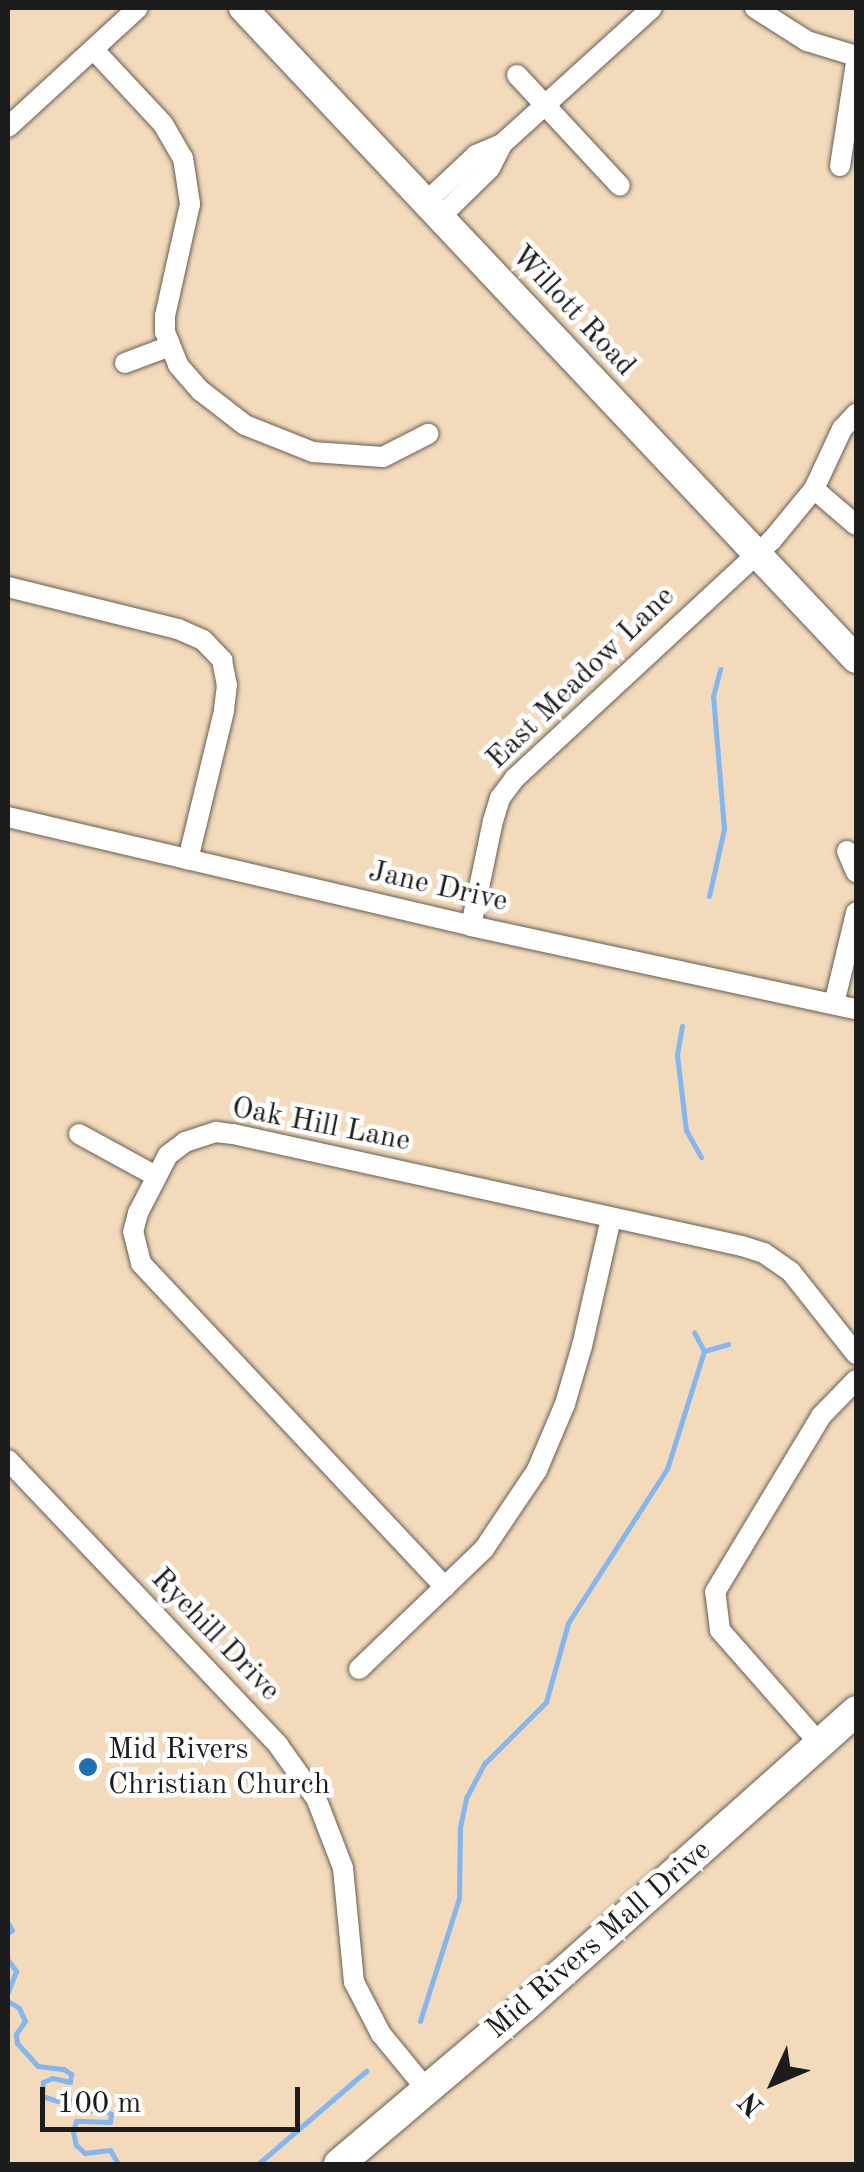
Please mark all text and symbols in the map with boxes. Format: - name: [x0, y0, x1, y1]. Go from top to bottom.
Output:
- street label: Willott Road: [503, 238, 643, 384]
- street label: East Meadow Lane: [479, 579, 683, 777]
- street label: Jane Drive: [365, 854, 511, 920]
- street label: Oak Hill Lane: [229, 1090, 413, 1160]
- street label: Ryehill Drive: [143, 1561, 287, 1709]
- place label: Mid Rivers Christian Church: [108, 1732, 330, 1802]
- marker: Mid Rivers Christian Church: [77, 1756, 99, 1778]
- street label: Mid Rivers Mall Drive: [479, 1833, 719, 2047]
- north arrow: [724, 2032, 824, 2132]
- scale bar: [45, 2067, 305, 2129]
- text: N: [735, 2085, 770, 2120]
- text: 100 m: [57, 2089, 141, 2119]

